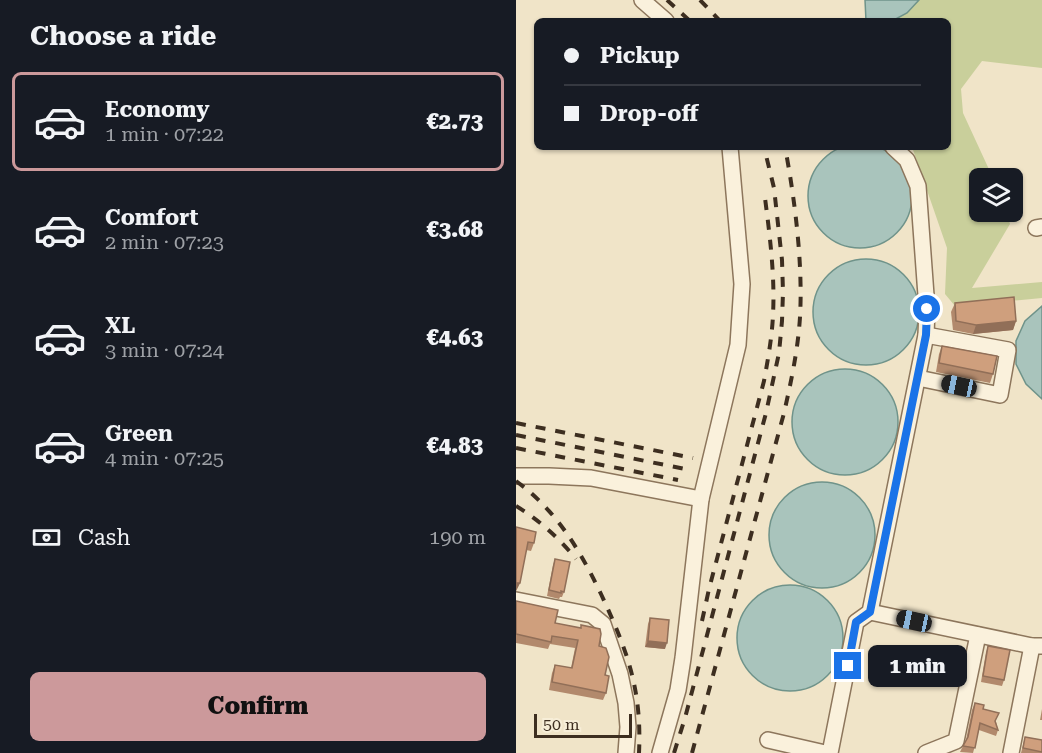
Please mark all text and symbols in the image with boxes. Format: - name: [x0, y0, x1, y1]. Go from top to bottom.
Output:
- text: Choose a ride: [30, 20, 216, 52]
- text: Pickup: [600, 43, 680, 68]
- icon: car: [33, 95, 87, 149]
- text: Economy: [105, 97, 209, 122]
- text: Drop-off: [600, 101, 698, 126]
- text: €2.73: [426, 109, 483, 134]
- text: 1 min · 07:22: [105, 122, 224, 146]
- map controls: [969, 168, 1023, 222]
- button: layers: [969, 168, 1023, 222]
- icon: car: [33, 203, 87, 257]
- text: Comfort: [105, 205, 198, 230]
- text: €3.68: [426, 217, 483, 242]
- text: 2 min · 07:23: [105, 230, 224, 254]
- route start: [913, 295, 940, 322]
- icon: car: [33, 311, 87, 365]
- text: XL: [105, 313, 135, 338]
- text: €4.63: [426, 325, 483, 350]
- text: 3 min · 07:24: [105, 338, 224, 362]
- car: [940, 373, 978, 399]
- icon: car: [33, 419, 87, 473]
- text: Green: [105, 421, 173, 446]
- text: €4.83: [426, 433, 483, 458]
- text: 4 min · 07:25: [105, 446, 224, 470]
- icon: cash: [30, 521, 63, 554]
- text: Cash: [78, 525, 130, 550]
- text: 190 m: [429, 525, 486, 549]
- car: [895, 608, 933, 634]
- callout: 1 min: [869, 645, 968, 687]
- route end: [834, 652, 861, 679]
- text: 1 min: [889, 654, 946, 678]
- button: Confirm: [30, 672, 486, 741]
- scale bar: [534, 711, 632, 738]
- text: 50 m: [543, 715, 580, 734]

